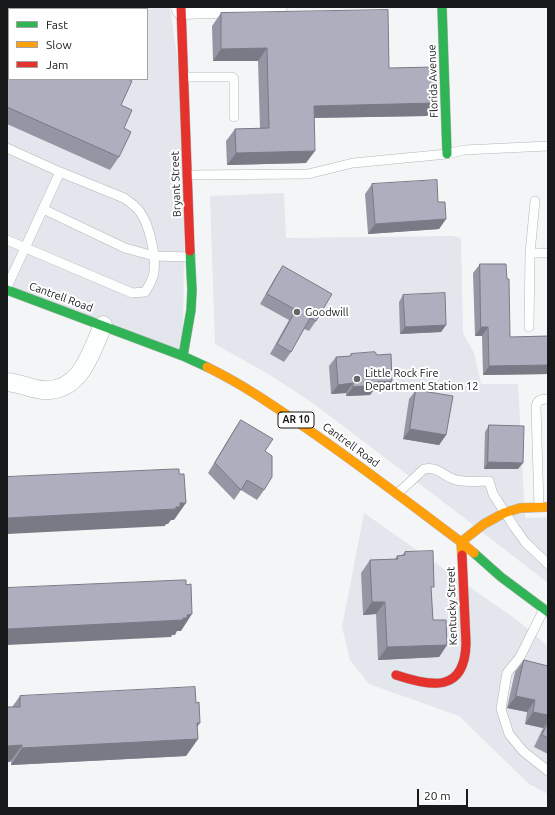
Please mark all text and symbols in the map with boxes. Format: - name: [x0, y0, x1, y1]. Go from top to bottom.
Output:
- legend: [8, 8, 148, 80]
- text: Fast: [46, 18, 68, 31]
- text: Slow: [46, 38, 72, 51]
- street label: Florida Avenue: [425, 44, 441, 118]
- text: Jam: [46, 58, 68, 71]
- street label: Bryant Street: [168, 151, 184, 217]
- street label: Cantrell Road: [27, 279, 95, 315]
- place label: Goodwill: [305, 305, 349, 319]
- marker: Goodwill: [292, 307, 302, 317]
- place label: Little Rock Fire Department Station 12: [365, 366, 478, 392]
- marker: Little Rock Fire Department Station 12: [352, 374, 362, 384]
- road number: AR 10: [278, 412, 314, 428]
- street label: Cantrell Road: [320, 420, 382, 470]
- street label: Kentucky Street: [444, 566, 460, 646]
- scale bar: [419, 781, 470, 807]
- text: 20 m: [424, 789, 451, 802]

